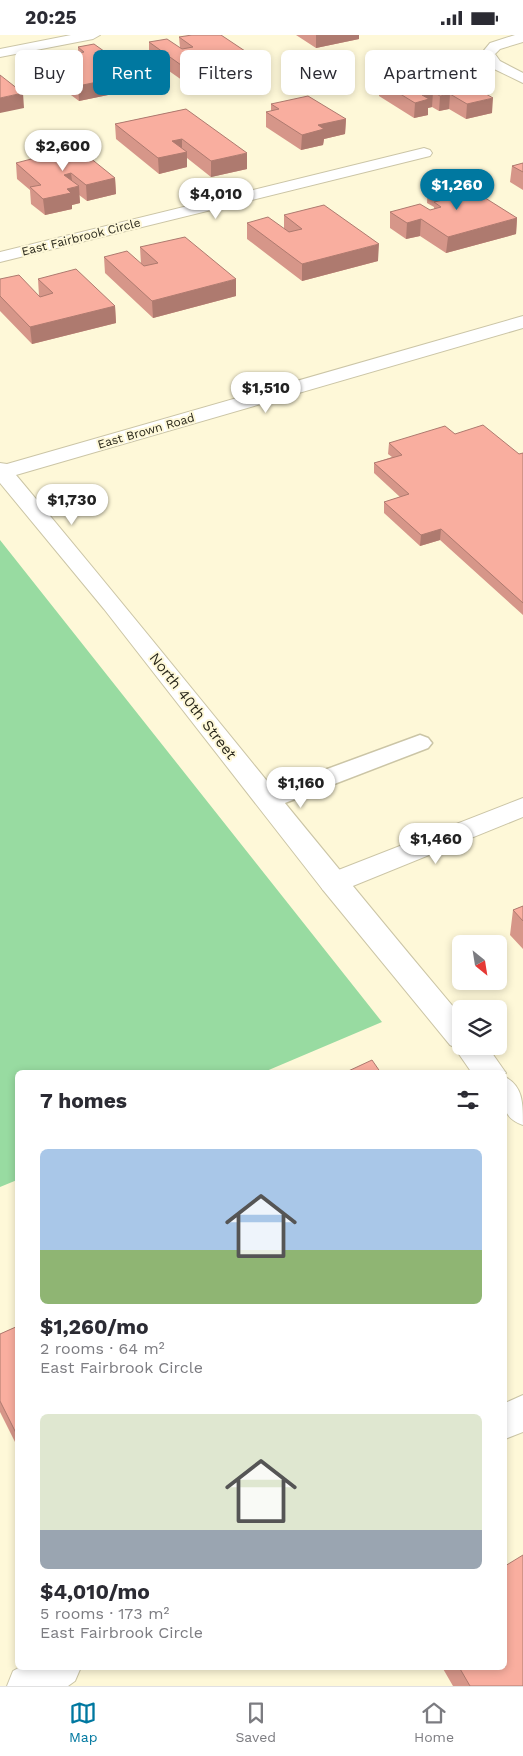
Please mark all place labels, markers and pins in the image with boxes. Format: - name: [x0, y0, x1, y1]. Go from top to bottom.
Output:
- pin: $2,600: [22, 129, 104, 172]
- pin: $1,260: [416, 169, 498, 211]
- pin: $4,010: [175, 177, 257, 220]
- pin: $1,510: [225, 371, 307, 414]
- pin: $1,730: [31, 483, 113, 526]
- pin: $1,160: [260, 767, 342, 809]
- pin: $1,460: [395, 823, 477, 865]

